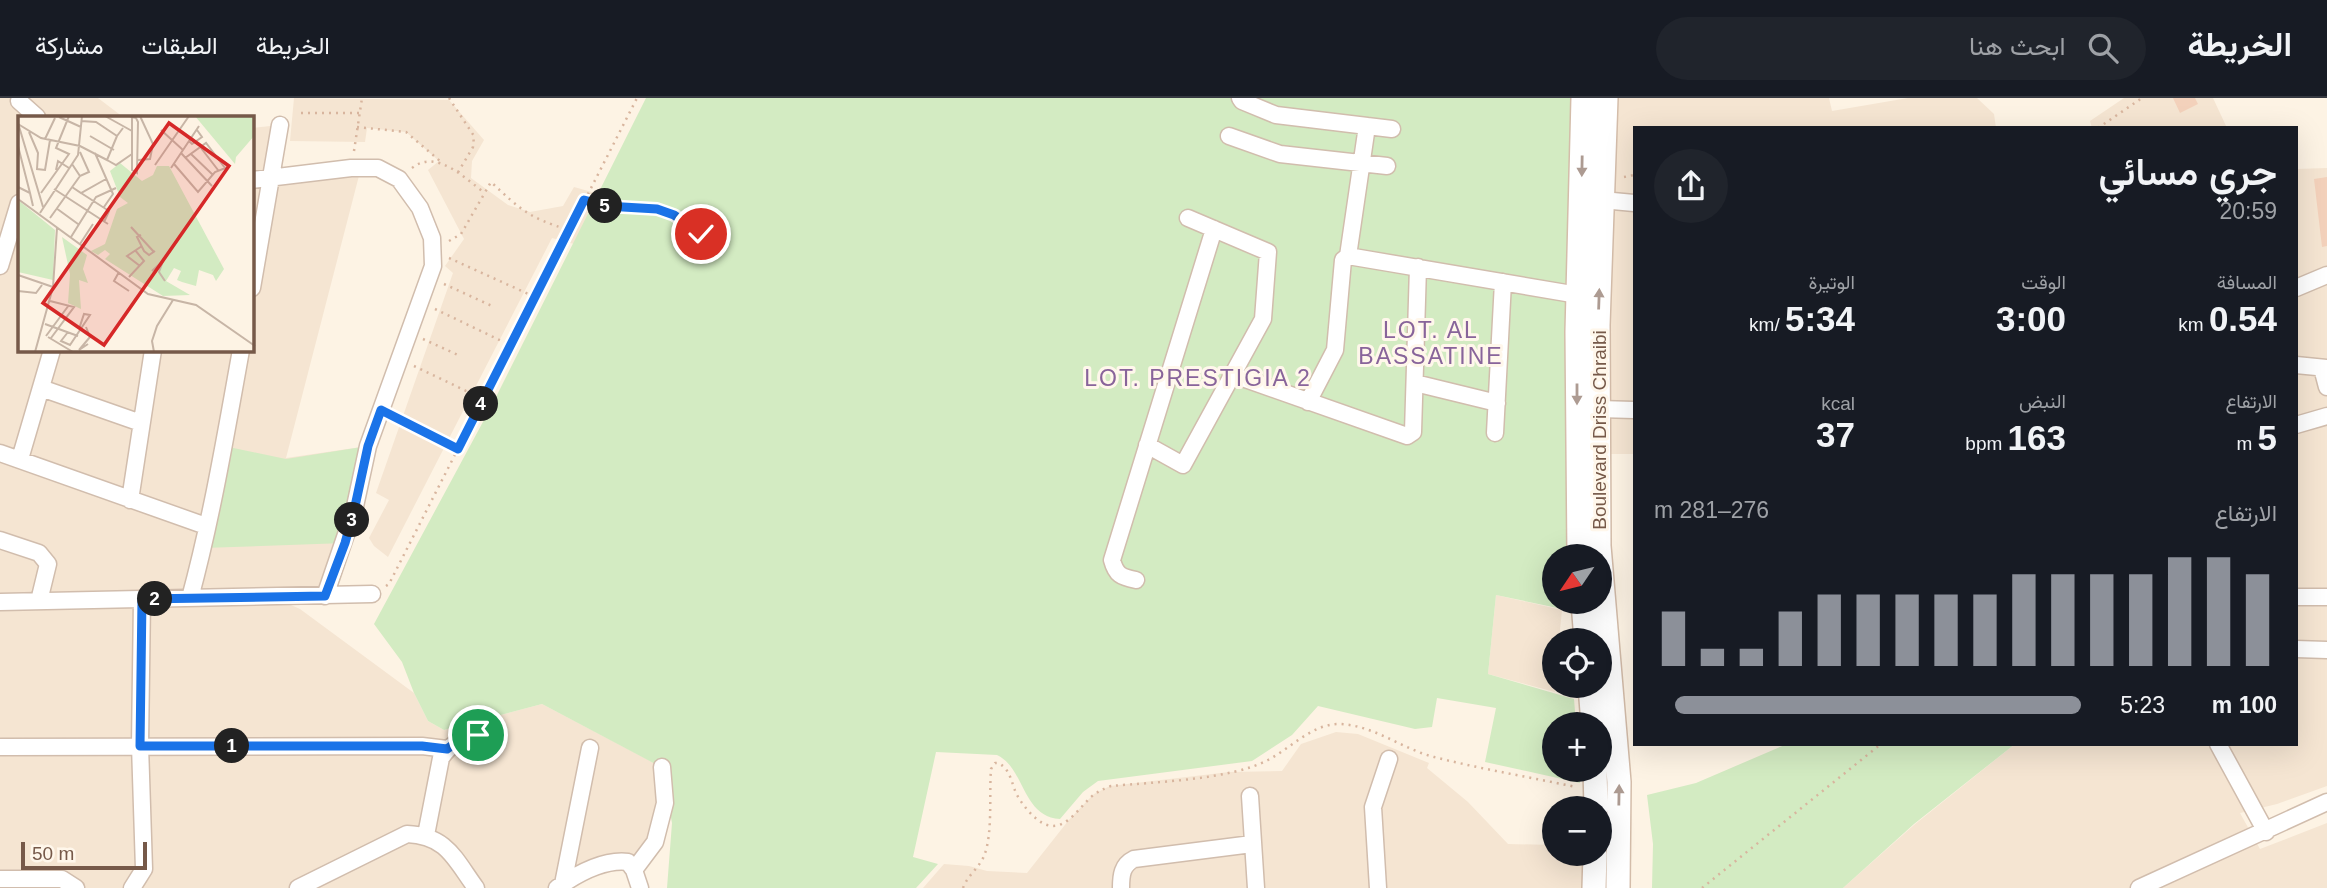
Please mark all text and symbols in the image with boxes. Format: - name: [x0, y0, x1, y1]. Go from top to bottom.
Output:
- search box: [1656, 17, 2146, 80]
- text: الخريطة: [2188, 26, 2292, 63]
- icon: search: [2084, 29, 2122, 67]
- text: ابحث هنا: [1969, 31, 2066, 61]
- text: مشاركة: [35, 32, 103, 59]
- text: الطبقات: [141, 32, 218, 59]
- text: الخريطة: [256, 32, 330, 59]
- inset map: [18, 116, 254, 352]
- button: share: [1654, 149, 1728, 223]
- text: جري مسائي: [2099, 151, 2277, 193]
- one-way arrow: [1576, 155, 1587, 177]
- pin: 5: [588, 188, 622, 224]
- text: 5: [599, 195, 610, 216]
- text: 20:59: [2219, 198, 2277, 224]
- pin: [671, 204, 731, 264]
- icon: check: [682, 215, 720, 253]
- text: الوتيرة: [1809, 272, 1855, 293]
- text: الوقت: [2021, 272, 2066, 293]
- text: المسافة: [2217, 272, 2277, 293]
- one-way arrow: [1593, 288, 1605, 310]
- text: 5:34: [1785, 299, 1855, 338]
- text: 3:00: [1996, 299, 2066, 338]
- text: 0.54: [2209, 299, 2277, 338]
- text: /km: [1749, 314, 1785, 335]
- text: km: [2178, 314, 2209, 335]
- district label: LOT. AL BASSATINE: [1358, 317, 1504, 369]
- street label: Boulevard Driss Chraibi: [1589, 330, 1610, 530]
- district label: LOT. PRESTIGIA 2: [1084, 365, 1312, 391]
- one-way arrow: [1571, 383, 1583, 405]
- pin: 4: [463, 386, 498, 422]
- text: النبض: [2019, 391, 2066, 412]
- text: الارتفاع: [2225, 391, 2277, 412]
- text: 4: [475, 393, 486, 414]
- text: kcal: [1821, 393, 1855, 414]
- text: 37: [1816, 415, 1855, 454]
- text: 163: [2008, 418, 2066, 457]
- text: 5: [2258, 418, 2277, 457]
- text: bpm: [1965, 433, 2008, 454]
- text: m: [2236, 433, 2258, 454]
- text: 276–281 m: [1654, 497, 1769, 523]
- text: الارتفاع: [2215, 500, 2277, 526]
- pin: 3: [334, 502, 370, 538]
- text: 3: [346, 509, 357, 530]
- north arrow: [1542, 544, 1612, 614]
- map controls: [1542, 544, 1612, 866]
- pin: 2: [138, 582, 172, 616]
- text: 2: [149, 588, 160, 609]
- button: locate: [1542, 628, 1612, 698]
- text: 5:23: [2120, 692, 2165, 718]
- text: 100 m: [2212, 692, 2277, 718]
- pin: [448, 705, 508, 765]
- button: +: [1542, 712, 1612, 782]
- icon: arrive: [459, 716, 497, 754]
- pin: 1: [215, 728, 250, 764]
- text: 1: [226, 735, 237, 756]
- one-way arrow: [1613, 784, 1625, 806]
- button: −: [1542, 796, 1612, 866]
- scale bar: [21, 839, 147, 871]
- text: 50 m: [32, 843, 74, 864]

